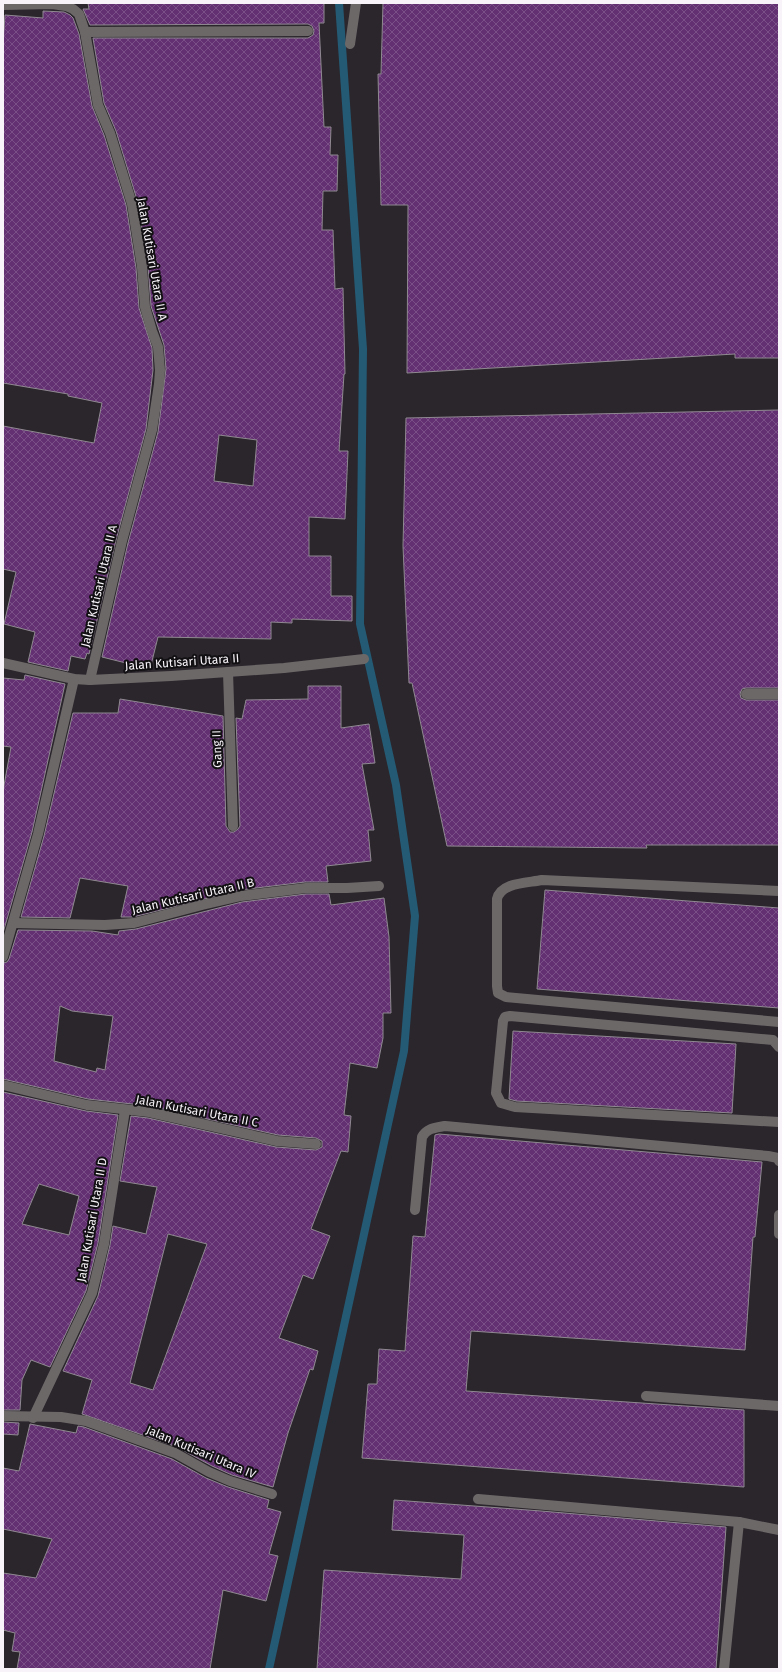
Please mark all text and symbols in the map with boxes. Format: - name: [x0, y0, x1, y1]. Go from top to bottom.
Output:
- street label: Jalan Kutisari Utara II A: [134, 196, 170, 322]
- street label: Jalan Kutisari Utara II A: [78, 523, 120, 648]
- street label: Jalan Kutisari Utara II: [124, 651, 240, 673]
- street label: Gang II: [209, 730, 225, 768]
- street label: Jalan Kutisari Utara II B: [130, 875, 256, 917]
- street label: Jalan Kutisari Utara II C: [134, 1092, 260, 1130]
- street label: Jalan Kutisari Utara II D: [74, 1157, 110, 1283]
- street label: Jalan Kutisari Utara IV: [144, 1423, 258, 1482]

